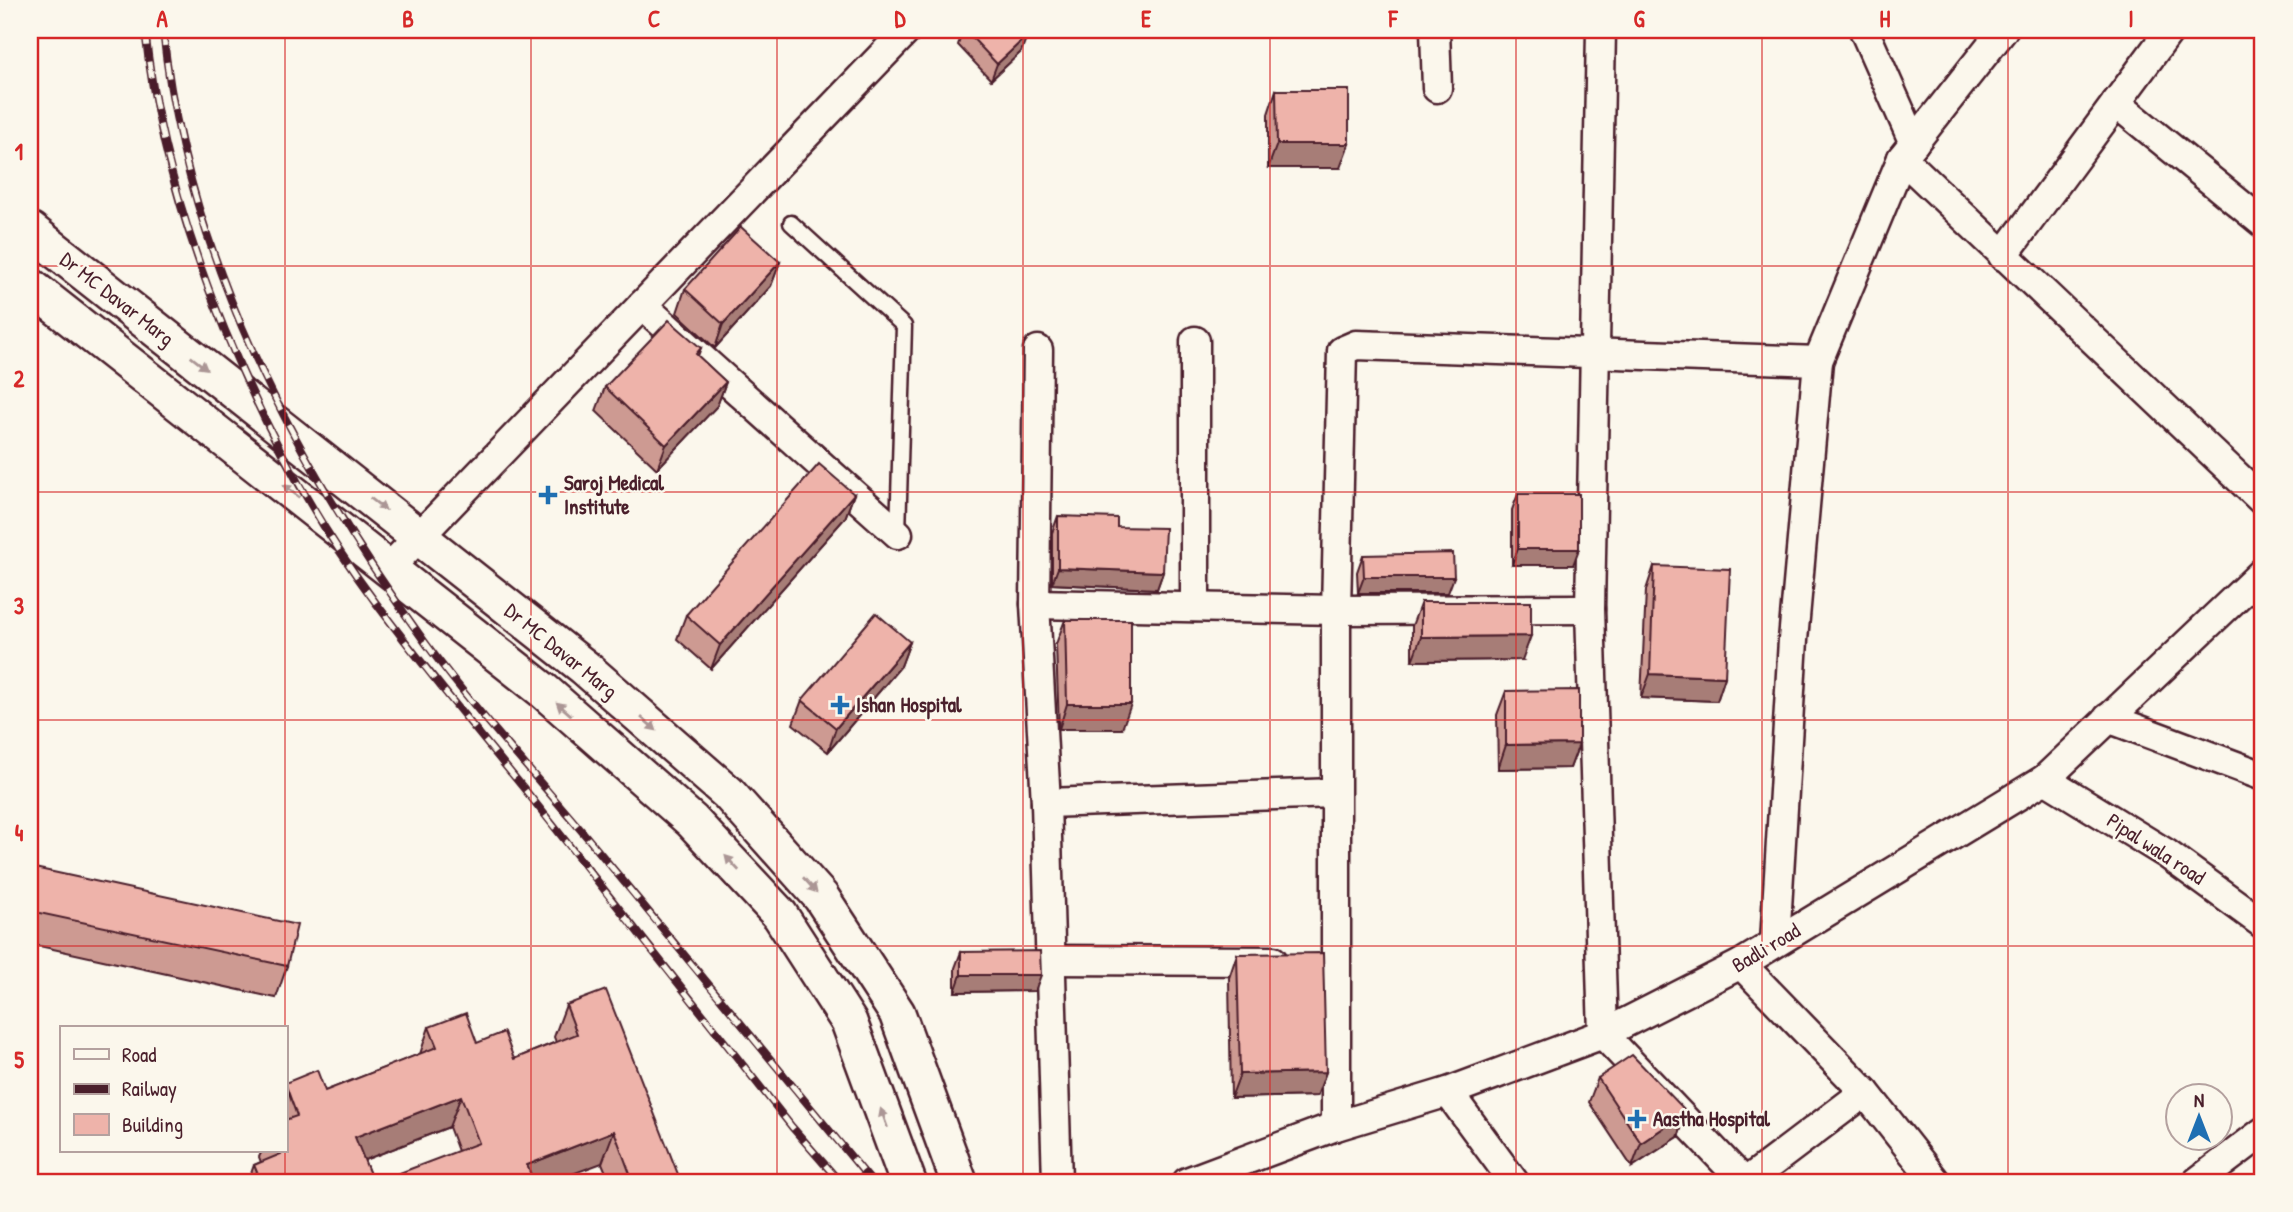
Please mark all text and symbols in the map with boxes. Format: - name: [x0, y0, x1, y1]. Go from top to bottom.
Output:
- text: A: [156, 3, 168, 34]
- text: B: [402, 3, 414, 34]
- text: C: [648, 3, 660, 34]
- text: D: [895, 3, 907, 34]
- text: E: [1141, 3, 1152, 34]
- text: F: [1388, 3, 1399, 34]
- text: G: [1633, 3, 1645, 34]
- text: H: [1880, 3, 1891, 34]
- text: I: [2128, 3, 2134, 34]
- text: 1: [15, 136, 23, 167]
- street label: Dr MC Davar Marg: [54, 245, 180, 352]
- one-way arrow: [190, 355, 208, 370]
- text: 2: [14, 363, 25, 394]
- place label: Saroj Medical Institute: [564, 468, 664, 521]
- one-way arrow: [282, 484, 300, 499]
- marker: Saroj Medical Institute: [538, 485, 558, 505]
- one-way arrow: [368, 496, 386, 511]
- text: 3: [14, 590, 24, 621]
- street label: Dr MC Davar Marg: [499, 596, 624, 705]
- place label: Ishan Hospital: [856, 690, 962, 720]
- marker: Ishan Hospital: [830, 695, 850, 715]
- one-way arrow: [556, 702, 573, 717]
- one-way arrow: [641, 716, 658, 731]
- street label: Pipal wala road: [2101, 806, 2211, 891]
- text: 4: [15, 817, 24, 848]
- one-way arrow: [724, 855, 740, 872]
- one-way arrow: [802, 876, 818, 894]
- street label: Badli road: [1726, 916, 1805, 979]
- legend: [60, 1026, 287, 1152]
- text: Road: [122, 1040, 156, 1069]
- text: 5: [14, 1044, 24, 1075]
- text: Railway: [122, 1074, 177, 1103]
- north arrow: [2164, 1082, 2234, 1152]
- text: N: [2194, 1087, 2204, 1113]
- place label: Aastha Hospital: [1653, 1104, 1770, 1134]
- one-way arrow: [879, 1108, 890, 1129]
- marker: Aastha Hospital: [1627, 1109, 1647, 1129]
- text: Building: [122, 1110, 183, 1139]

